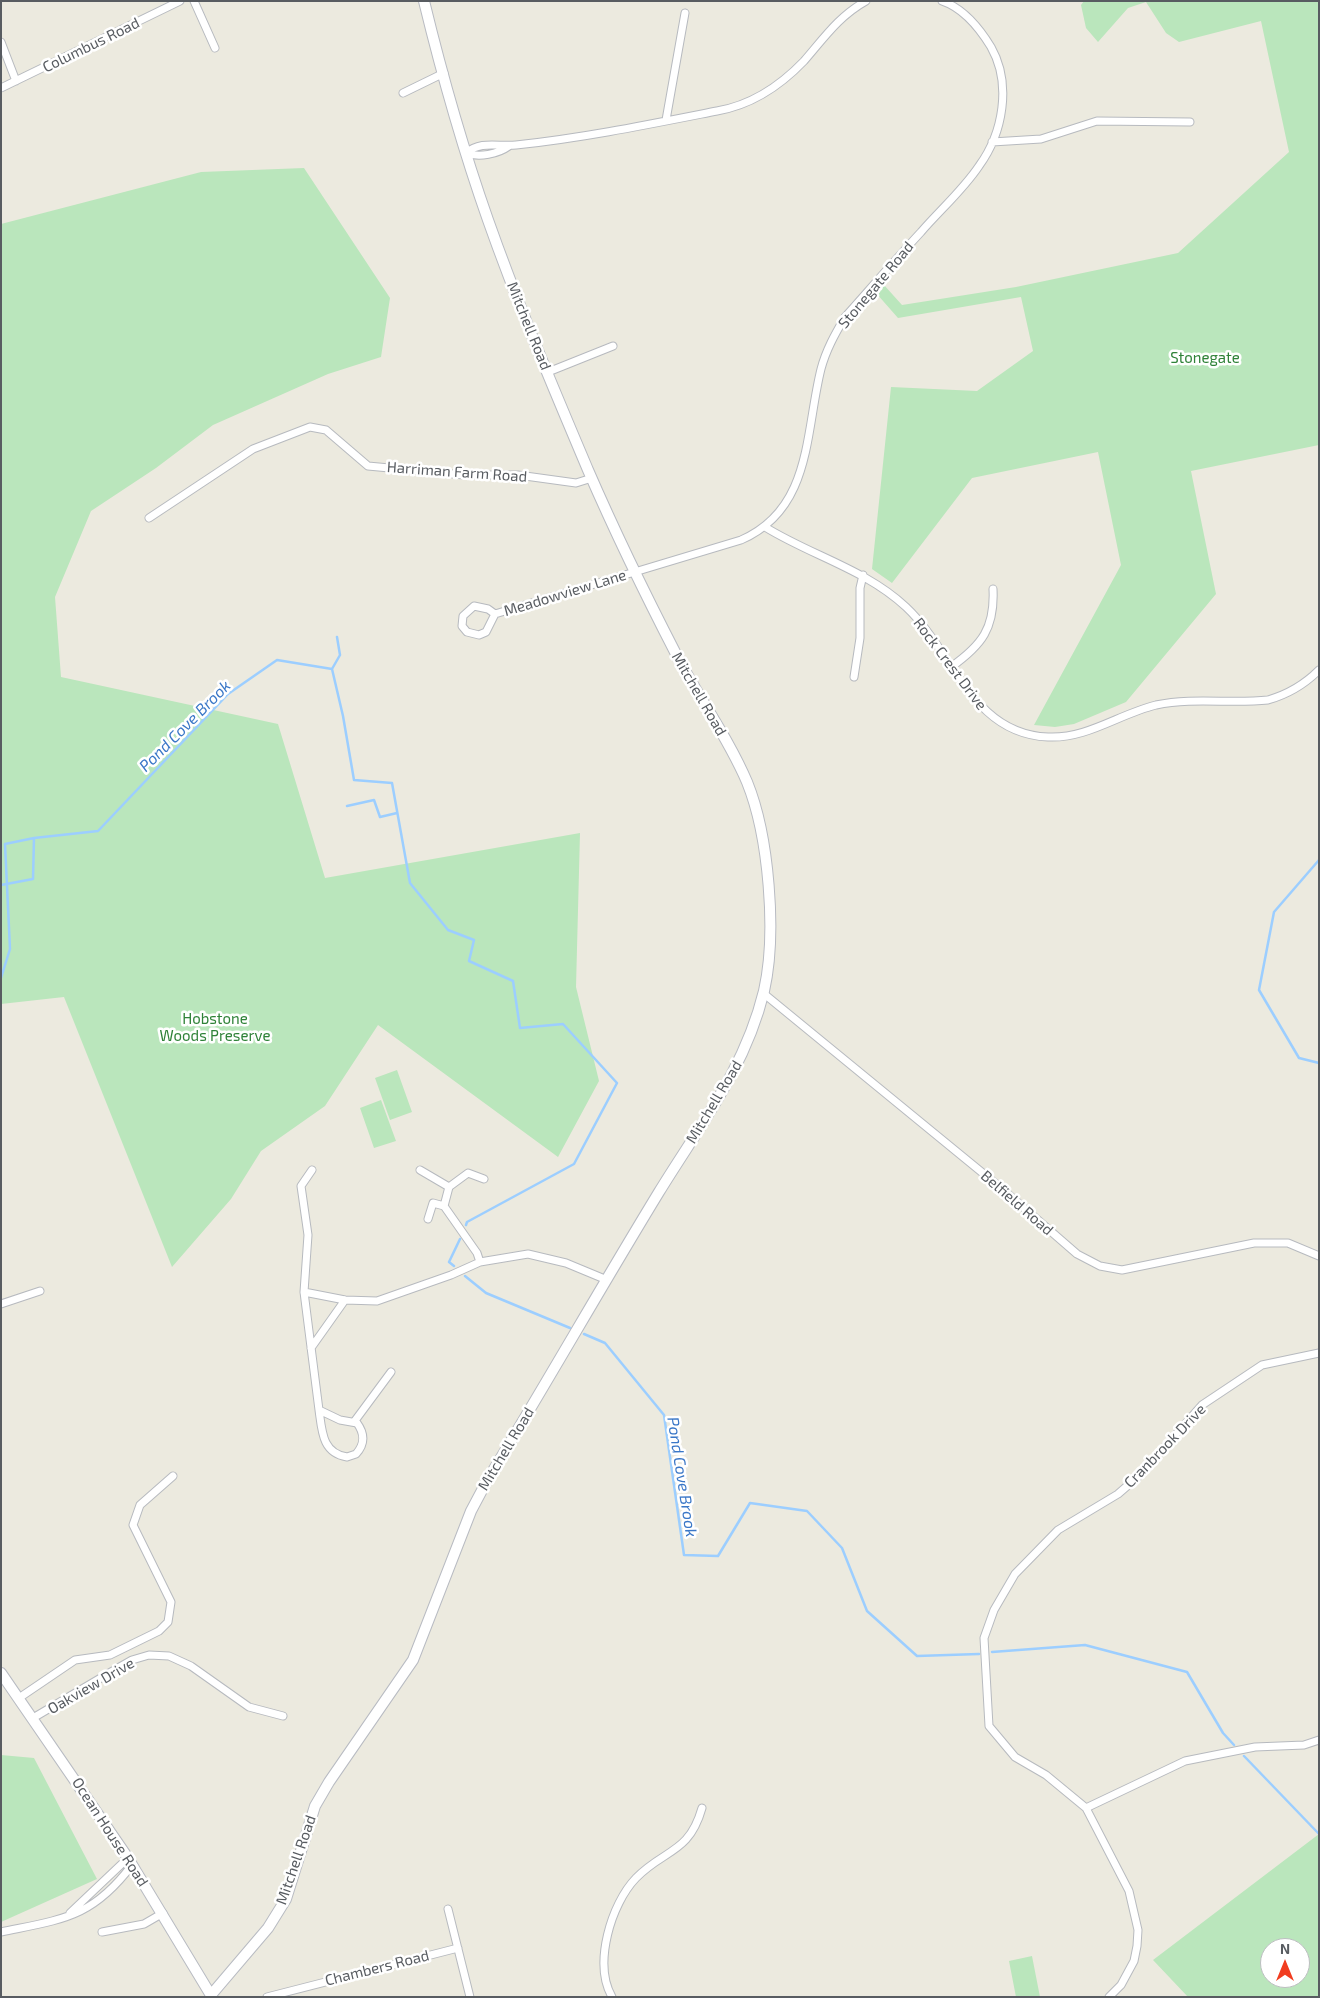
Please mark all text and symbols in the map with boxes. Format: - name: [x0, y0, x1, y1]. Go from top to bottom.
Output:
- street label: Columbus Road: [39, 14, 143, 76]
- street label: Stonegate Road: [835, 238, 917, 332]
- street label: Mitchell Road: [503, 279, 555, 373]
- park label: Stonegate: [1170, 349, 1240, 367]
- street label: Harriman Farm Road: [386, 458, 528, 486]
- street label: Meadowview Lane: [502, 566, 628, 620]
- street label: Rock Crest Drive: [909, 614, 991, 714]
- street label: Mitchell Road: [668, 649, 730, 739]
- water label: Pond Cove Brook: [135, 676, 235, 776]
- park label: Hobstone Woods Preserve: [160, 1010, 270, 1045]
- street label: Mitchell Road: [682, 1057, 746, 1147]
- street label: Belfield Road: [977, 1167, 1057, 1239]
- street label: Cranbrook Drive: [1120, 1400, 1210, 1492]
- street label: Mitchell Road: [474, 1404, 538, 1494]
- water label: Pond Cove Brook: [663, 1416, 701, 1538]
- street label: Oakview Drive: [45, 1654, 137, 1718]
- street label: Ocean House Road: [68, 1774, 152, 1890]
- street label: Mitchell Road: [272, 1813, 320, 1907]
- north arrow: [1260, 1938, 1310, 1988]
- text: N: [1280, 1940, 1290, 1957]
- street label: Chambers Road: [323, 1946, 431, 1990]

